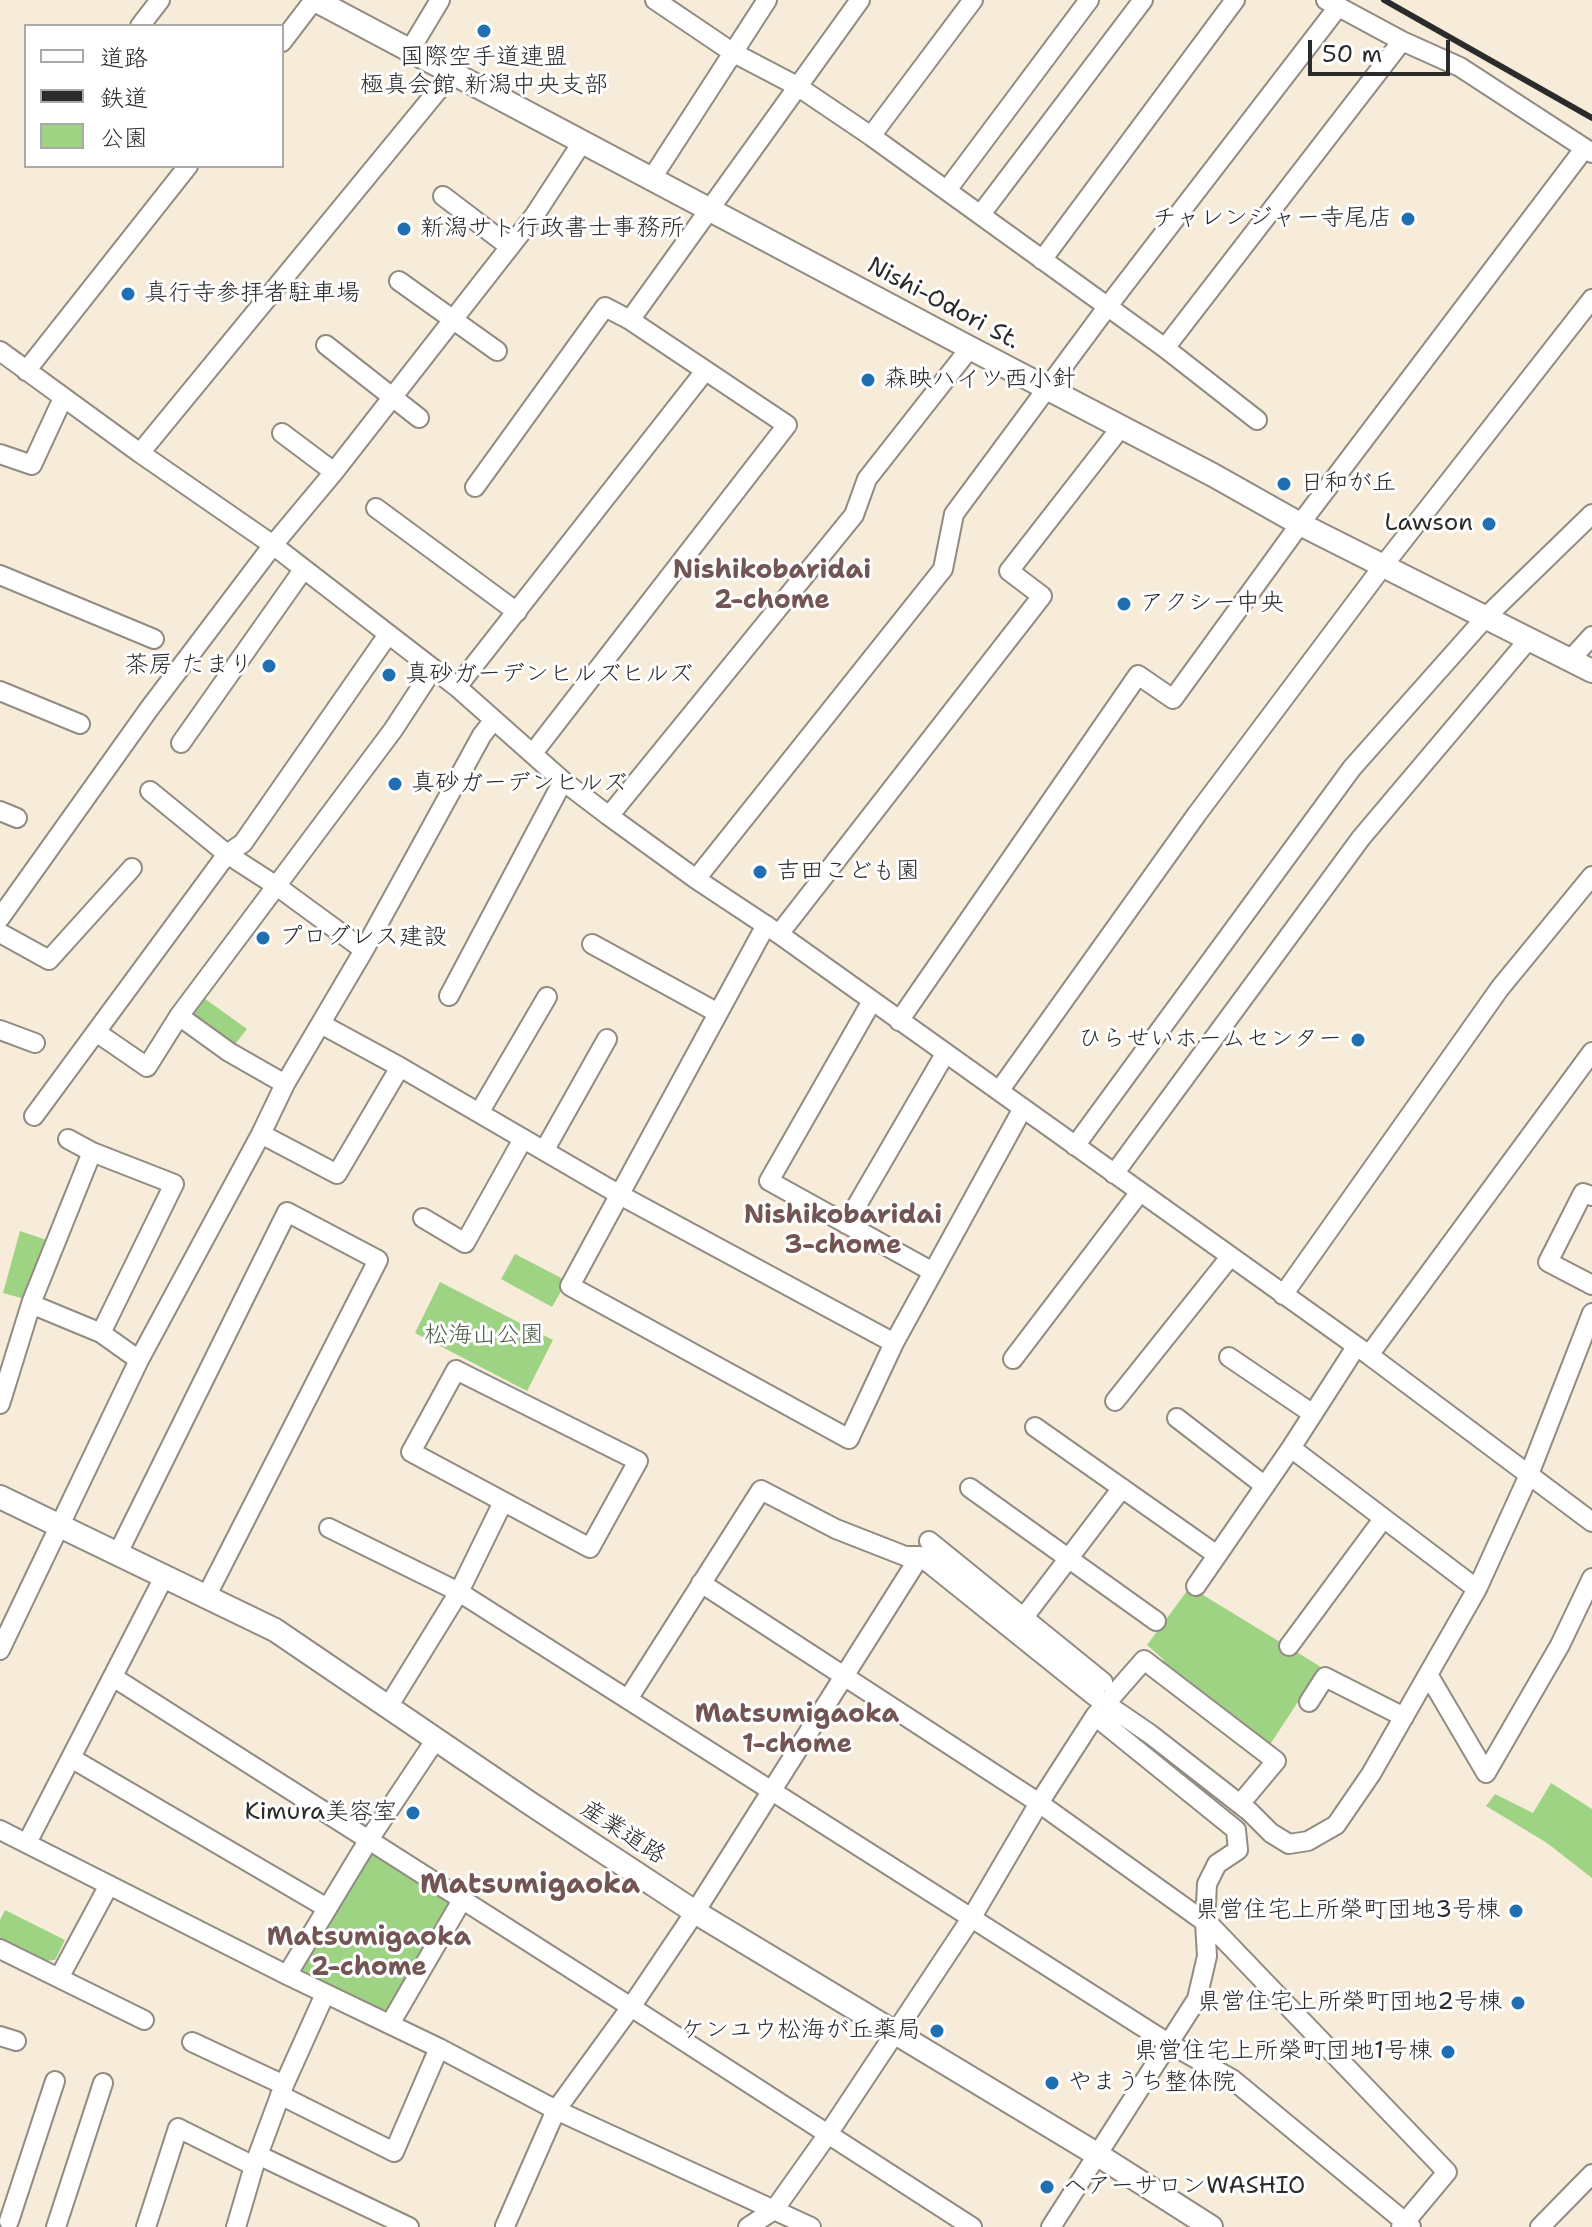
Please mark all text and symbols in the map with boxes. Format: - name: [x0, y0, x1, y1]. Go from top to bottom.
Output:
- marker: 国際空手道連盟 極真会館 新潟中央支部: [475, 22, 493, 40]
- legend: [24, 24, 284, 168]
- scale bar: [1312, 24, 1454, 74]
- text: 50 m: [1322, 38, 1382, 70]
- text: 道路: [100, 42, 148, 74]
- place label: 国際空手道連盟 極真会館 新潟中央支部: [360, 44, 608, 100]
- text: 鉄道: [100, 82, 148, 114]
- text: 公園: [100, 122, 148, 154]
- place label: チャレンジャー寺尾店: [1152, 205, 1392, 233]
- marker: チャレンジャー寺尾店: [1399, 210, 1417, 228]
- place label: 新潟サト行政書士事務所: [420, 215, 684, 243]
- marker: 新潟サト行政書士事務所: [395, 220, 413, 238]
- street label: Nishi-Odori St.: [862, 252, 1024, 356]
- place label: 真行寺参拝者駐車場: [144, 280, 360, 308]
- marker: 真行寺参拝者駐車場: [119, 285, 137, 303]
- place label: 森映ハイツ西小針: [884, 366, 1076, 394]
- marker: 森映ハイツ西小針: [859, 371, 877, 389]
- place label: 日和が丘: [1300, 470, 1396, 498]
- marker: 日和が丘: [1275, 475, 1293, 493]
- place label: Lawson: [1385, 510, 1473, 538]
- marker: Lawson: [1480, 515, 1498, 533]
- district label: Nishikobaridai 2-chome: [673, 555, 871, 616]
- place label: アクシー中央: [1140, 590, 1284, 618]
- marker: アクシー中央: [1115, 595, 1133, 613]
- place label: 茶房 たまり: [125, 652, 253, 680]
- marker: 茶房 たまり: [260, 657, 278, 675]
- place label: 真砂ガーデンヒルズヒルズ: [405, 661, 693, 689]
- marker: 真砂ガーデンヒルズヒルズ: [380, 666, 398, 684]
- place label: 真砂ガーデンヒルズ: [411, 770, 627, 798]
- marker: 真砂ガーデンヒルズ: [386, 775, 404, 793]
- place label: 吉田こども園: [776, 858, 920, 886]
- marker: 吉田こども園: [751, 863, 769, 881]
- place label: プログレス建設: [279, 924, 447, 952]
- marker: プログレス建設: [254, 929, 272, 947]
- place label: ひらせいホームセンター: [1078, 1026, 1342, 1054]
- marker: ひらせいホームセンター: [1349, 1031, 1367, 1049]
- district label: Nishikobaridai 3-chome: [744, 1200, 942, 1262]
- park label: 松海山公園: [424, 1322, 544, 1350]
- district label: Matsumigaoka 1-chome: [695, 1699, 899, 1760]
- street label: 産業道路: [575, 1795, 671, 1871]
- place label: Kimura美容室: [244, 1799, 397, 1827]
- marker: Kimura美容室: [404, 1804, 422, 1822]
- district label: Matsumigaoka: [420, 1869, 640, 1903]
- place label: 県営住宅上所榮町団地3号棟: [1195, 1897, 1500, 1925]
- marker: 県営住宅上所榮町団地3号棟: [1507, 1902, 1525, 1920]
- district label: Matsumigaoka 2-chome: [267, 1922, 471, 1984]
- place label: 県営住宅上所榮町団地2号棟: [1197, 1989, 1502, 2017]
- marker: 県営住宅上所榮町団地2号棟: [1509, 1994, 1527, 2012]
- place label: ケンユウ松海が丘薬局: [681, 2017, 921, 2045]
- marker: ケンユウ松海が丘薬局: [928, 2022, 946, 2040]
- place label: 県営住宅上所榮町団地1号棟: [1134, 2038, 1432, 2066]
- marker: 県営住宅上所榮町団地1号棟: [1439, 2043, 1457, 2061]
- place label: やまうち整体院: [1068, 2069, 1236, 2097]
- marker: やまうち整体院: [1043, 2074, 1061, 2092]
- place label: ヘアーサロンWASHIO: [1063, 2173, 1305, 2201]
- marker: ヘアーサロンWASHIO: [1038, 2178, 1056, 2196]

